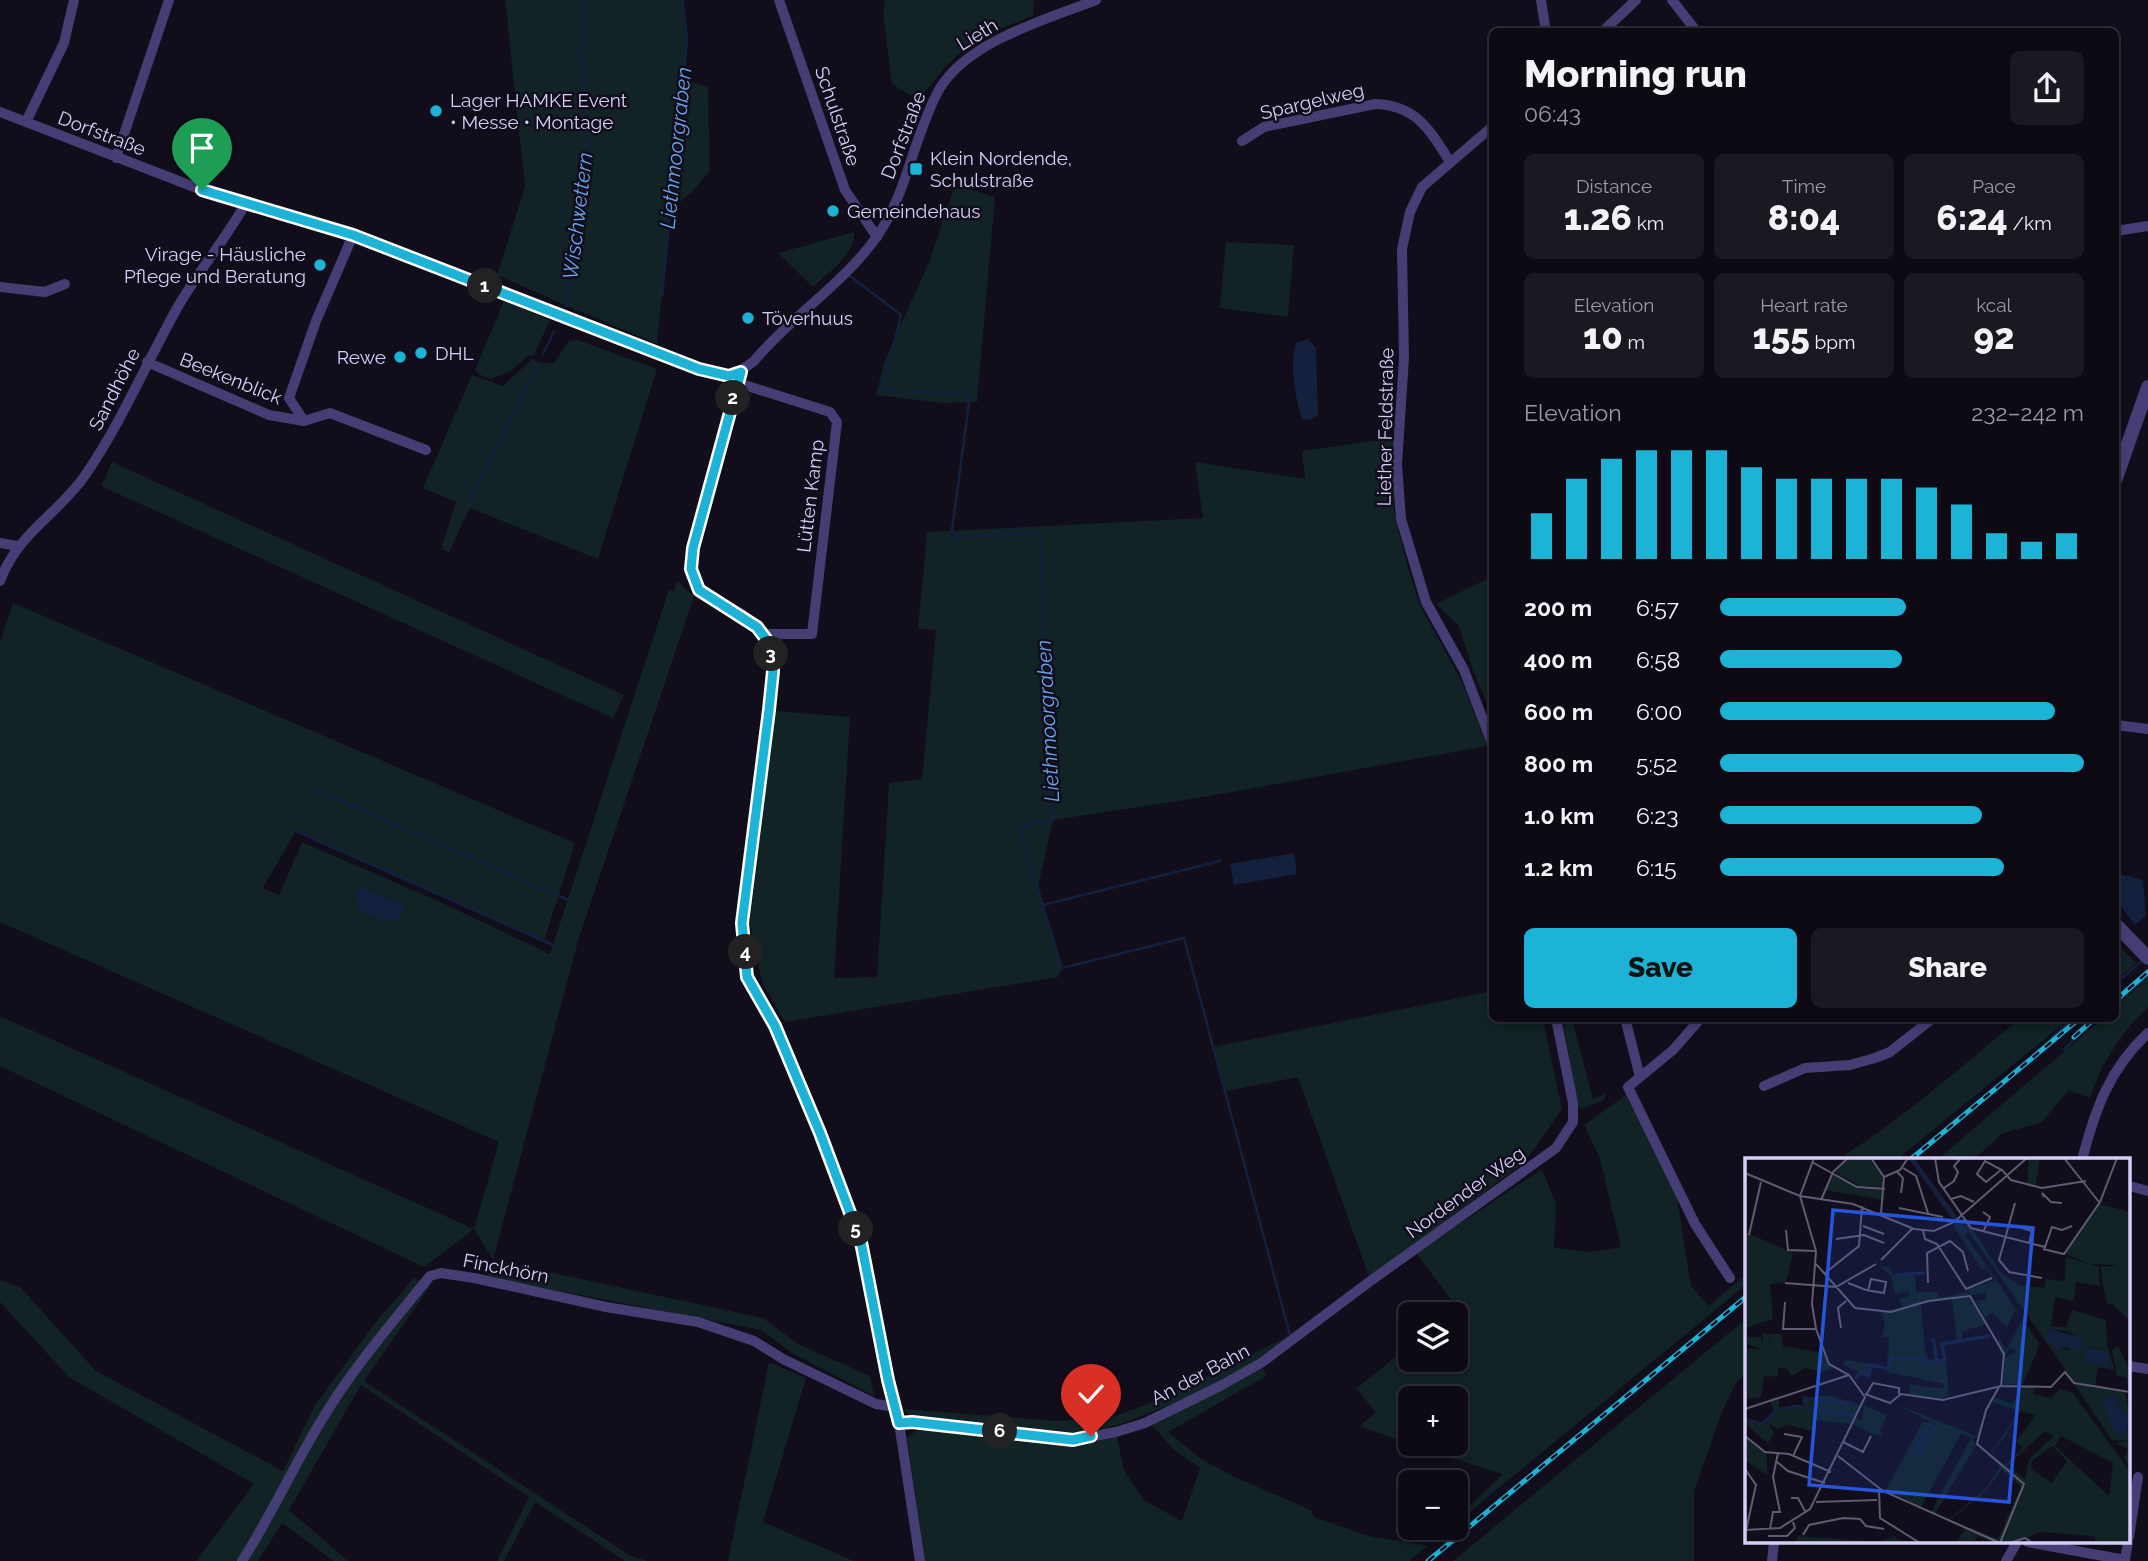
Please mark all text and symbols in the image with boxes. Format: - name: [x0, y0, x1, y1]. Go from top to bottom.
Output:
- street label: Lieth: [953, 13, 1001, 55]
- text: Morning run: [1524, 51, 1747, 96]
- button: share: [2010, 51, 2084, 125]
- street label: Schulstraße: [811, 63, 865, 169]
- water label: Liethmoorgraben: [655, 66, 696, 230]
- street label: Spargelweg: [1258, 78, 1366, 124]
- street label: Dorfstraße: [876, 88, 930, 182]
- place label: Lager HAMKE Event • Messe • Montage: [450, 89, 628, 133]
- text: 06:43: [1524, 100, 1581, 127]
- marker: Lager HAMKE Event • Messe • Montage: [428, 103, 444, 119]
- street label: Dorfstraße: [55, 106, 149, 160]
- pin: [172, 118, 232, 190]
- icon: arrive: [183, 129, 221, 167]
- place label: Klein Nordende, Schulstraße: [930, 147, 1072, 191]
- water label: Wischwettern: [557, 151, 598, 281]
- marker: Klein Nordende, Schulstraße: [908, 161, 924, 177]
- text: Distance: [1576, 175, 1652, 197]
- text: Time: [1782, 175, 1826, 197]
- text: Pace: [1972, 175, 2016, 197]
- text: 1.26: [1564, 197, 1632, 238]
- text: 8:04: [1768, 197, 1840, 238]
- text: 6:24: [1936, 197, 2008, 238]
- place label: Gemeindehaus: [847, 200, 980, 222]
- marker: Gemeindehaus: [825, 203, 841, 219]
- text: km: [1632, 212, 1664, 234]
- text: /km: [2008, 212, 2052, 234]
- place label: Virage - Häusliche Pflege und Beratung: [124, 243, 306, 287]
- marker: Virage - Häusliche Pflege und Beratung: [312, 257, 328, 273]
- pin: 1: [468, 268, 503, 304]
- text: 1: [480, 274, 489, 296]
- text: Elevation: [1574, 294, 1654, 316]
- text: Heart rate: [1760, 294, 1848, 316]
- text: kcal: [1976, 294, 2012, 316]
- place label: Töverhuus: [762, 307, 853, 329]
- marker: Töverhuus: [740, 310, 756, 326]
- text: 10: [1583, 316, 1623, 357]
- text: 155: [1753, 316, 1810, 357]
- text: 92: [1974, 316, 2014, 357]
- text: m: [1623, 331, 1645, 353]
- text: bpm: [1810, 331, 1855, 353]
- place label: DHL: [435, 342, 474, 364]
- street label: Sandhöhe: [84, 344, 144, 434]
- marker: DHL: [413, 345, 429, 361]
- place label: Rewe: [337, 346, 386, 368]
- street label: Liether Feldstraße: [1373, 347, 1397, 507]
- street label: Beekenblick: [177, 348, 285, 408]
- marker: Rewe: [392, 349, 408, 365]
- pin: 2: [716, 380, 750, 416]
- text: 2: [727, 386, 738, 408]
- text: Elevation: [1524, 399, 1622, 426]
- text: 232–242 m: [1971, 399, 2084, 426]
- street label: Lütten Kamp: [792, 438, 828, 554]
- text: 200 m: [1524, 594, 1592, 621]
- text: 6:57: [1636, 594, 1679, 621]
- pin: 3: [754, 636, 788, 672]
- water label: Liethmoorgraben: [1031, 639, 1064, 803]
- text: 3: [765, 642, 776, 664]
- text: 400 m: [1524, 646, 1592, 673]
- text: 6:58: [1636, 646, 1680, 673]
- text: 600 m: [1524, 698, 1593, 725]
- text: 6:00: [1636, 698, 1682, 725]
- text: 800 m: [1524, 750, 1593, 777]
- text: 5:52: [1636, 750, 1677, 777]
- text: 1.0 km: [1524, 802, 1594, 829]
- text: 6:23: [1636, 802, 1678, 829]
- text: 1.2 km: [1524, 854, 1593, 881]
- text: 6:15: [1636, 854, 1677, 881]
- button: Save: [1524, 928, 1797, 1008]
- button: Share: [1811, 928, 2084, 1008]
- pin: 4: [728, 934, 764, 970]
- text: 4: [740, 940, 751, 962]
- street label: Nordender Weg: [1401, 1142, 1529, 1242]
- inset map: [1745, 1158, 2130, 1544]
- pin: 5: [838, 1212, 874, 1246]
- text: 5: [850, 1217, 861, 1239]
- street label: Finckhörn: [461, 1249, 551, 1287]
- map controls: [1398, 1302, 1468, 1540]
- button: layers: [1398, 1302, 1468, 1372]
- street label: An der Bahn: [1147, 1339, 1253, 1409]
- pin: [1061, 1364, 1121, 1436]
- icon: check: [1072, 1375, 1110, 1413]
- button: +: [1398, 1386, 1468, 1456]
- pin: 6: [982, 1414, 1018, 1448]
- text: 6: [994, 1419, 1005, 1441]
- button: −: [1398, 1470, 1468, 1540]

